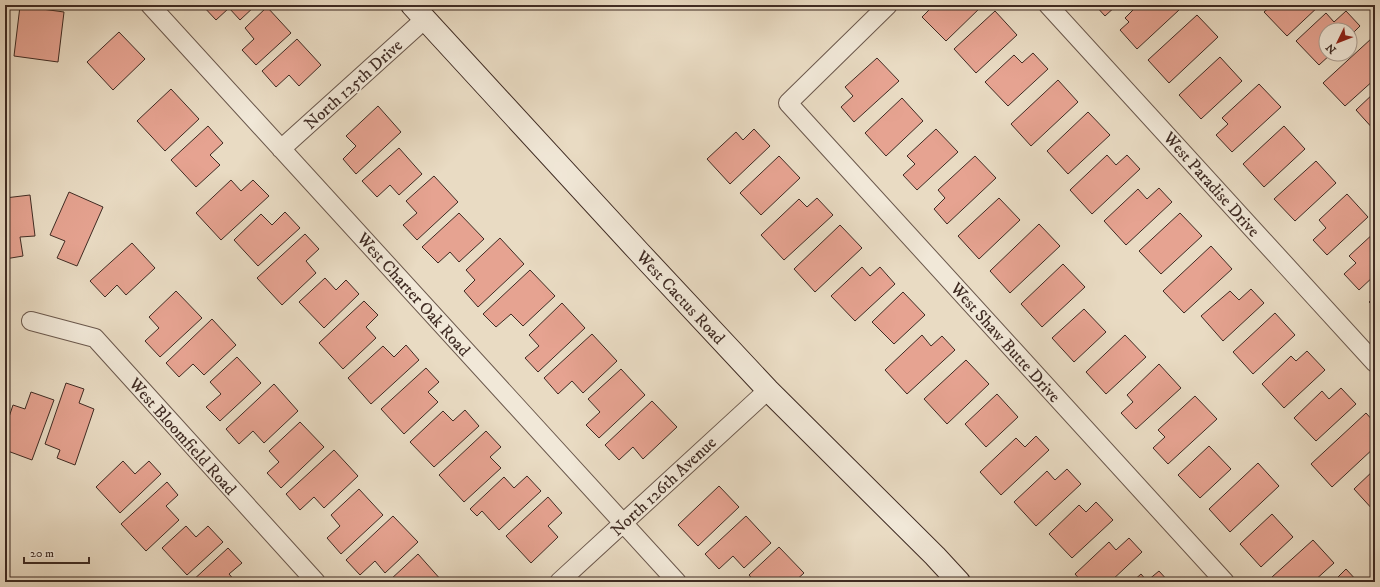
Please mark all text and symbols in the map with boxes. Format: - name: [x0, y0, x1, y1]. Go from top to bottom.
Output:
- north arrow: [1318, 22, 1358, 62]
- street label: North 125th Drive: [300, 35, 407, 135]
- text: N: [1323, 40, 1340, 56]
- street label: West Paradise Drive: [1157, 127, 1264, 242]
- street label: West Charter Oak Road: [351, 227, 475, 362]
- street label: West Cactus Road: [630, 245, 730, 350]
- street label: West Shaw Butte Drive: [945, 277, 1065, 407]
- street label: West Bloomfield Road: [123, 373, 241, 500]
- street label: North 126th Avenue: [606, 432, 721, 541]
- scale bar: [24, 539, 89, 565]
- text: 20 m: [30, 546, 54, 561]

